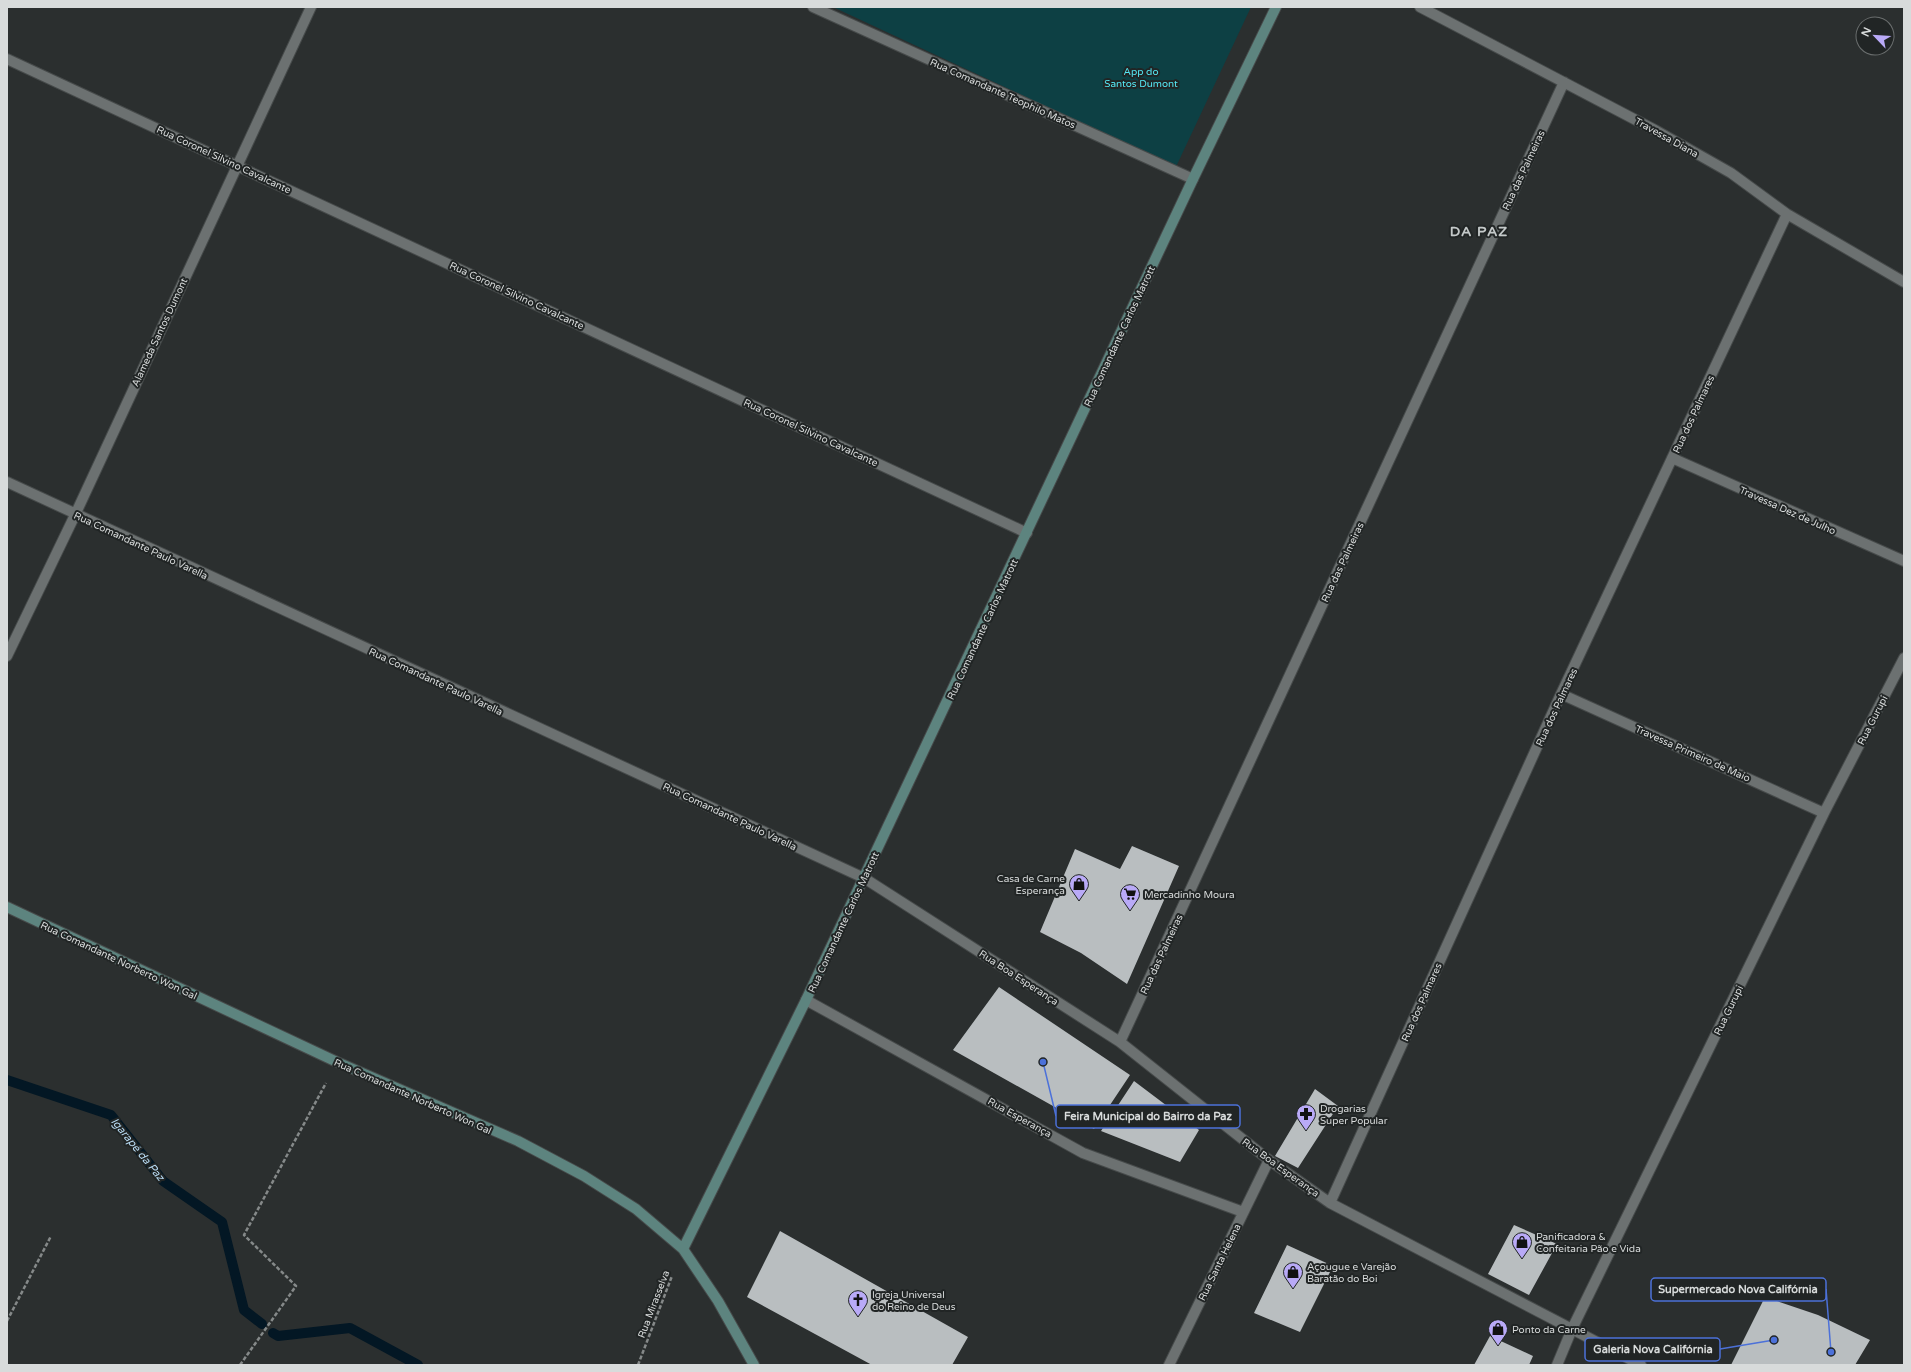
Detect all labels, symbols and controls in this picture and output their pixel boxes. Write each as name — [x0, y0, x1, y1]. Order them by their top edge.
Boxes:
north arrow — [1855, 16, 1895, 56]
text: N — [1859, 25, 1874, 39]
street label: Rua Comandante Teophilo Matos — [928, 56, 1077, 132]
park label: App do Santos Dumont — [1104, 66, 1178, 90]
street label: Travessa Diana — [1633, 115, 1700, 160]
street label: Rua Coronel Silvino Cavalcante — [155, 123, 293, 196]
street label: Rua das Palmeiras — [1500, 128, 1548, 212]
district label: DA PAZ — [1450, 223, 1508, 240]
street label: Rua Coronel Silvino Cavalcante — [448, 259, 586, 332]
street label: Rua Comandante Carlos Matrott — [1082, 264, 1158, 409]
street label: Alameda Santos Dumont — [129, 276, 190, 389]
street label: Rua dos Palmares — [1671, 373, 1717, 455]
street label: Rua Coronel Silvino Cavalcante — [742, 396, 880, 469]
street label: Travessa Dez de Julho — [1738, 484, 1838, 538]
street label: Rua Comandante Paulo Varella — [72, 510, 209, 582]
street label: Rua das Palmeiras — [1319, 520, 1367, 604]
street label: Rua Comandante Carlos Matrott — [945, 557, 1021, 702]
street label: Rua Comandante Paulo Varella — [367, 646, 504, 718]
street label: Rua dos Palmares — [1534, 666, 1580, 748]
street label: Rua Gurupi — [1855, 694, 1890, 747]
street label: Travessa Primeiro de Maio — [1633, 723, 1752, 785]
street label: Rua Comandante Paulo Varella — [661, 781, 798, 853]
street label: Rua Comandante Carlos Matrott — [806, 850, 882, 995]
place label: Casa de Carne Esperança — [997, 873, 1065, 897]
shop icon: Casa de Carne Esperança — [1068, 873, 1090, 901]
supermarket icon: Mercadinho Moura — [1119, 883, 1141, 911]
place label: Mercadinho Moura — [1144, 889, 1235, 901]
street label: Rua das Palmeiras — [1138, 912, 1186, 996]
street label: Rua Comandante Norberto Won Gal — [38, 919, 199, 1003]
street label: Rua Boa Esperança — [977, 948, 1060, 1008]
street label: Rua dos Palmares — [1399, 961, 1445, 1044]
street label: Rua Gurupi — [1712, 984, 1746, 1037]
street label: Rua Comandante Norberto Won Gal — [332, 1057, 493, 1137]
street label: Rua Esperança — [986, 1095, 1053, 1140]
pharmacy icon: Drogarias Super Popular — [1295, 1103, 1317, 1131]
place label: Drogarias Super Popular — [1320, 1103, 1388, 1127]
callout: Feira Municipal do Bairro da Paz — [1056, 1105, 1240, 1128]
text: Feira Municipal do Bairro da Paz — [1064, 1110, 1233, 1124]
water label: Igarapé da Paz — [108, 1115, 168, 1185]
street label: Rua Boa Esperança — [1240, 1136, 1321, 1200]
street label: Rua Santa Helena — [1196, 1222, 1244, 1303]
shop icon: Panificadora & Confeitaria Pão e Vida — [1511, 1231, 1533, 1259]
place label: Panificadora & Confeitaria Pão e Vida — [1536, 1231, 1641, 1255]
shop icon: Açougue e Varejão Baratão do Boi — [1282, 1261, 1304, 1289]
place label: Açougue e Varejão Baratão do Boi — [1307, 1261, 1396, 1285]
street label: Rua Mirasselva — [636, 1269, 672, 1340]
callout: Supermercado Nova Califórnia — [1651, 1278, 1826, 1301]
text: Supermercado Nova Califórnia — [1658, 1283, 1818, 1297]
church icon: Igreja Universal do Reino de Deus — [847, 1289, 869, 1317]
place label: Igreja Universal do Reino de Deus — [872, 1289, 956, 1313]
shop icon: Ponto da Carne — [1487, 1318, 1509, 1346]
place label: Ponto da Carne — [1512, 1324, 1586, 1336]
callout: Galeria Nova Califórnia — [1585, 1338, 1720, 1361]
text: Galeria Nova Califórnia — [1593, 1343, 1713, 1356]

